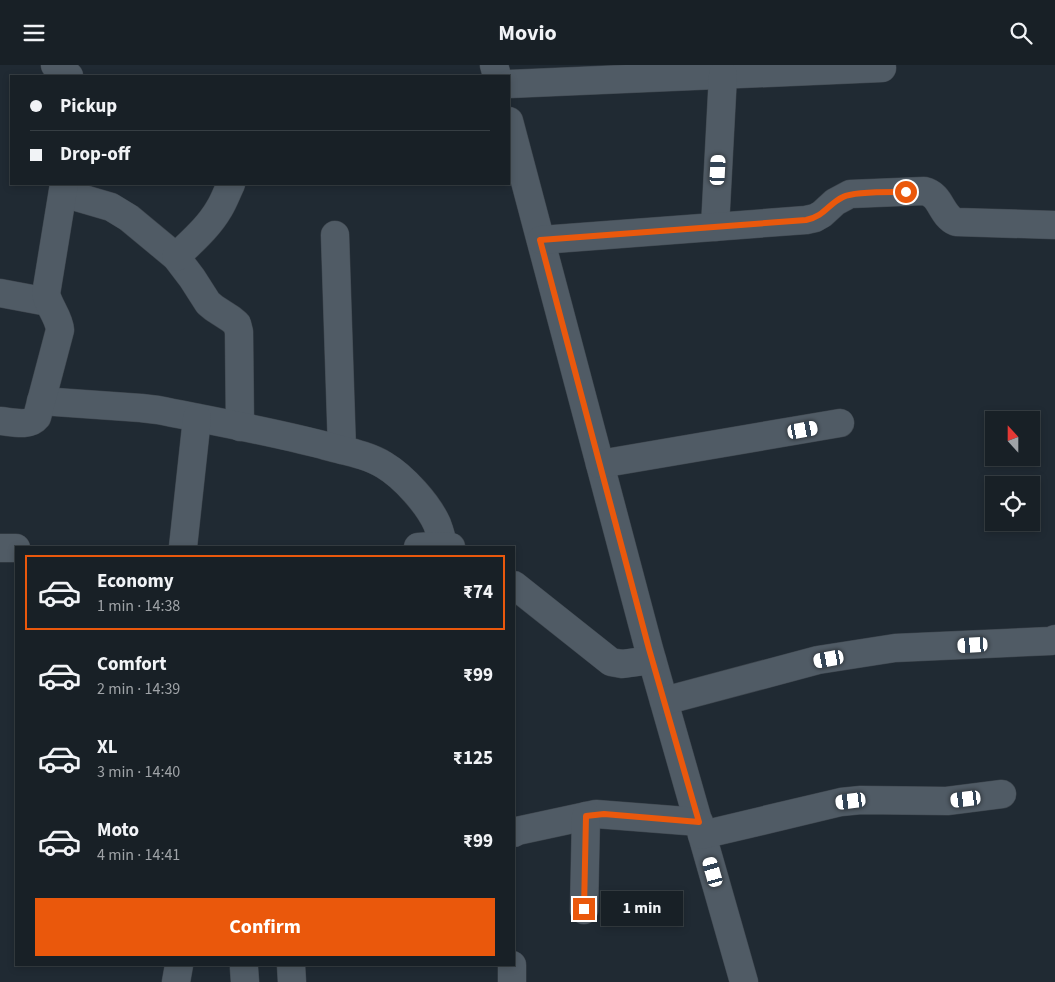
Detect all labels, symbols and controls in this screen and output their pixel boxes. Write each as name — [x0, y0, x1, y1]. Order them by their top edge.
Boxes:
text: Movio — [498, 17, 557, 49]
icon: menu — [20, 19, 48, 47]
icon: search — [1007, 19, 1035, 47]
text: Pickup — [60, 93, 117, 120]
text: Drop-off — [60, 141, 130, 168]
car — [709, 155, 726, 185]
route start — [895, 181, 917, 203]
north arrow — [985, 411, 1040, 466]
map controls — [985, 411, 1040, 531]
car — [786, 420, 819, 440]
button: locate — [985, 476, 1040, 531]
text: Economy — [97, 568, 174, 595]
icon: car — [37, 570, 82, 615]
text: ₹74 — [463, 579, 493, 606]
text: 1 min · 14:38 — [97, 595, 180, 617]
car — [957, 637, 988, 653]
car — [812, 649, 845, 669]
text: Comfort — [97, 651, 167, 678]
icon: car — [37, 653, 82, 698]
text: ₹99 — [463, 662, 493, 689]
text: 2 min · 14:39 — [97, 678, 180, 700]
text: XL — [97, 734, 118, 761]
icon: car — [37, 736, 82, 781]
text: ₹125 — [453, 745, 493, 772]
text: 3 min · 14:40 — [97, 761, 180, 783]
car — [950, 790, 981, 808]
car — [835, 792, 866, 810]
text: Moto — [97, 817, 139, 844]
icon: car — [37, 819, 82, 864]
text: ₹99 — [463, 828, 493, 855]
text: 4 min · 14:41 — [97, 844, 180, 866]
car — [701, 856, 724, 888]
callout: 1 min — [602, 891, 684, 927]
text: 1 min — [623, 897, 661, 919]
button: Confirm — [35, 898, 495, 956]
route end — [573, 898, 595, 920]

